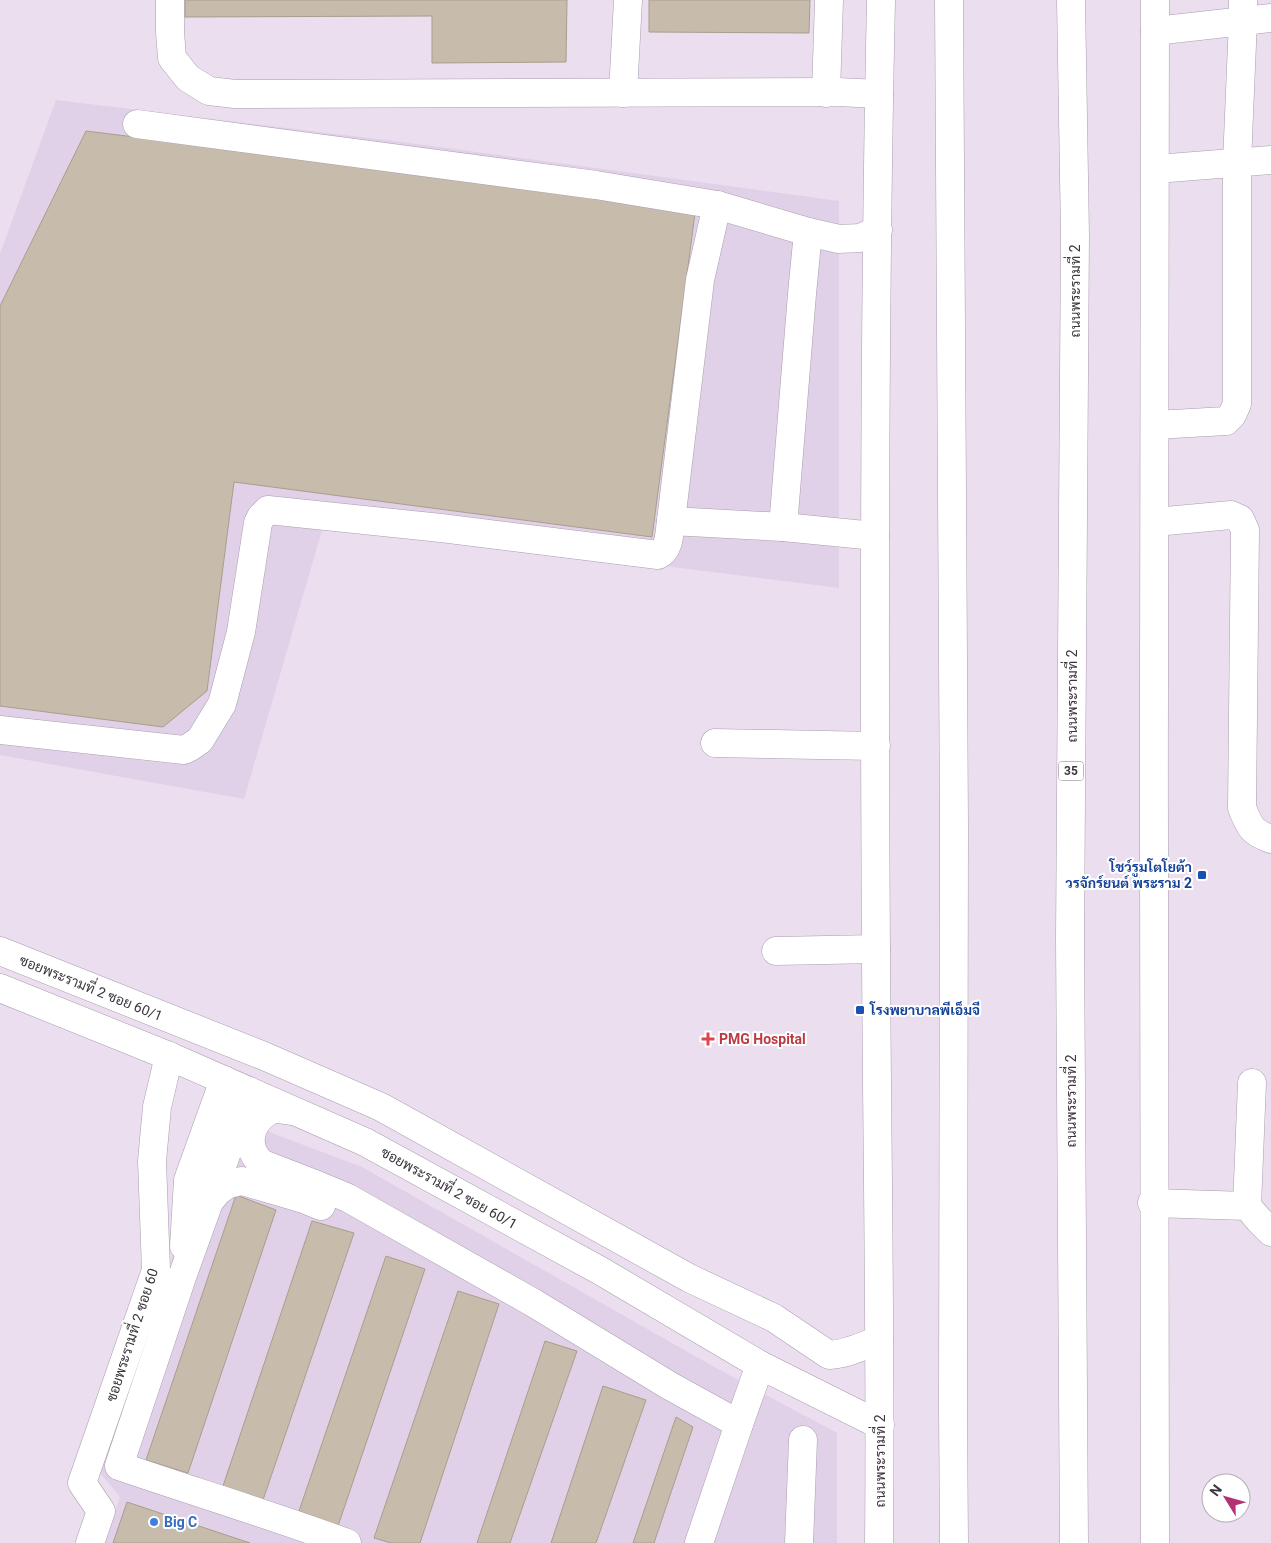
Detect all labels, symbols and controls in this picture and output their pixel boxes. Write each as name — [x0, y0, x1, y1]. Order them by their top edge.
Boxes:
street label: ถนนพระรามที่ 2 — [1063, 244, 1083, 338]
street label: ถนนพระรามที่ 2 — [1060, 649, 1080, 743]
road number: 35 — [1058, 761, 1084, 780]
place label: โชว์รูมโตโยต้า วรจักร์ยนต์ พระราม 2 — [1065, 858, 1192, 891]
marker: โชว์รูมโตโยต้า วรจักร์ยนต์ พระราม 2 — [1196, 869, 1208, 881]
street label: ซอยพระรามที่ 2 ซอย 60/1 — [17, 948, 166, 1024]
place label: โรงพยาบาลพีเอ็มจี — [869, 1000, 980, 1018]
marker: โรงพยาบาลพีเอ็มจี — [854, 1004, 866, 1016]
place label: PMG Hospital — [719, 1031, 806, 1047]
marker: PMG Hospital — [701, 1032, 715, 1046]
street label: ถนนพระรามที่ 2 — [1059, 1054, 1079, 1148]
street label: ซอยพระรามที่ 2 ซอย 60/1 — [378, 1140, 522, 1232]
street label: ซอยพระรามที่ 2 ซอย 60 — [99, 1265, 161, 1404]
street label: ถนนพระรามที่ 2 — [868, 1414, 888, 1508]
north arrow — [1201, 1473, 1251, 1523]
text: N — [1206, 1481, 1225, 1499]
place label: Big C — [164, 1514, 197, 1530]
marker: Big C — [148, 1516, 160, 1528]

